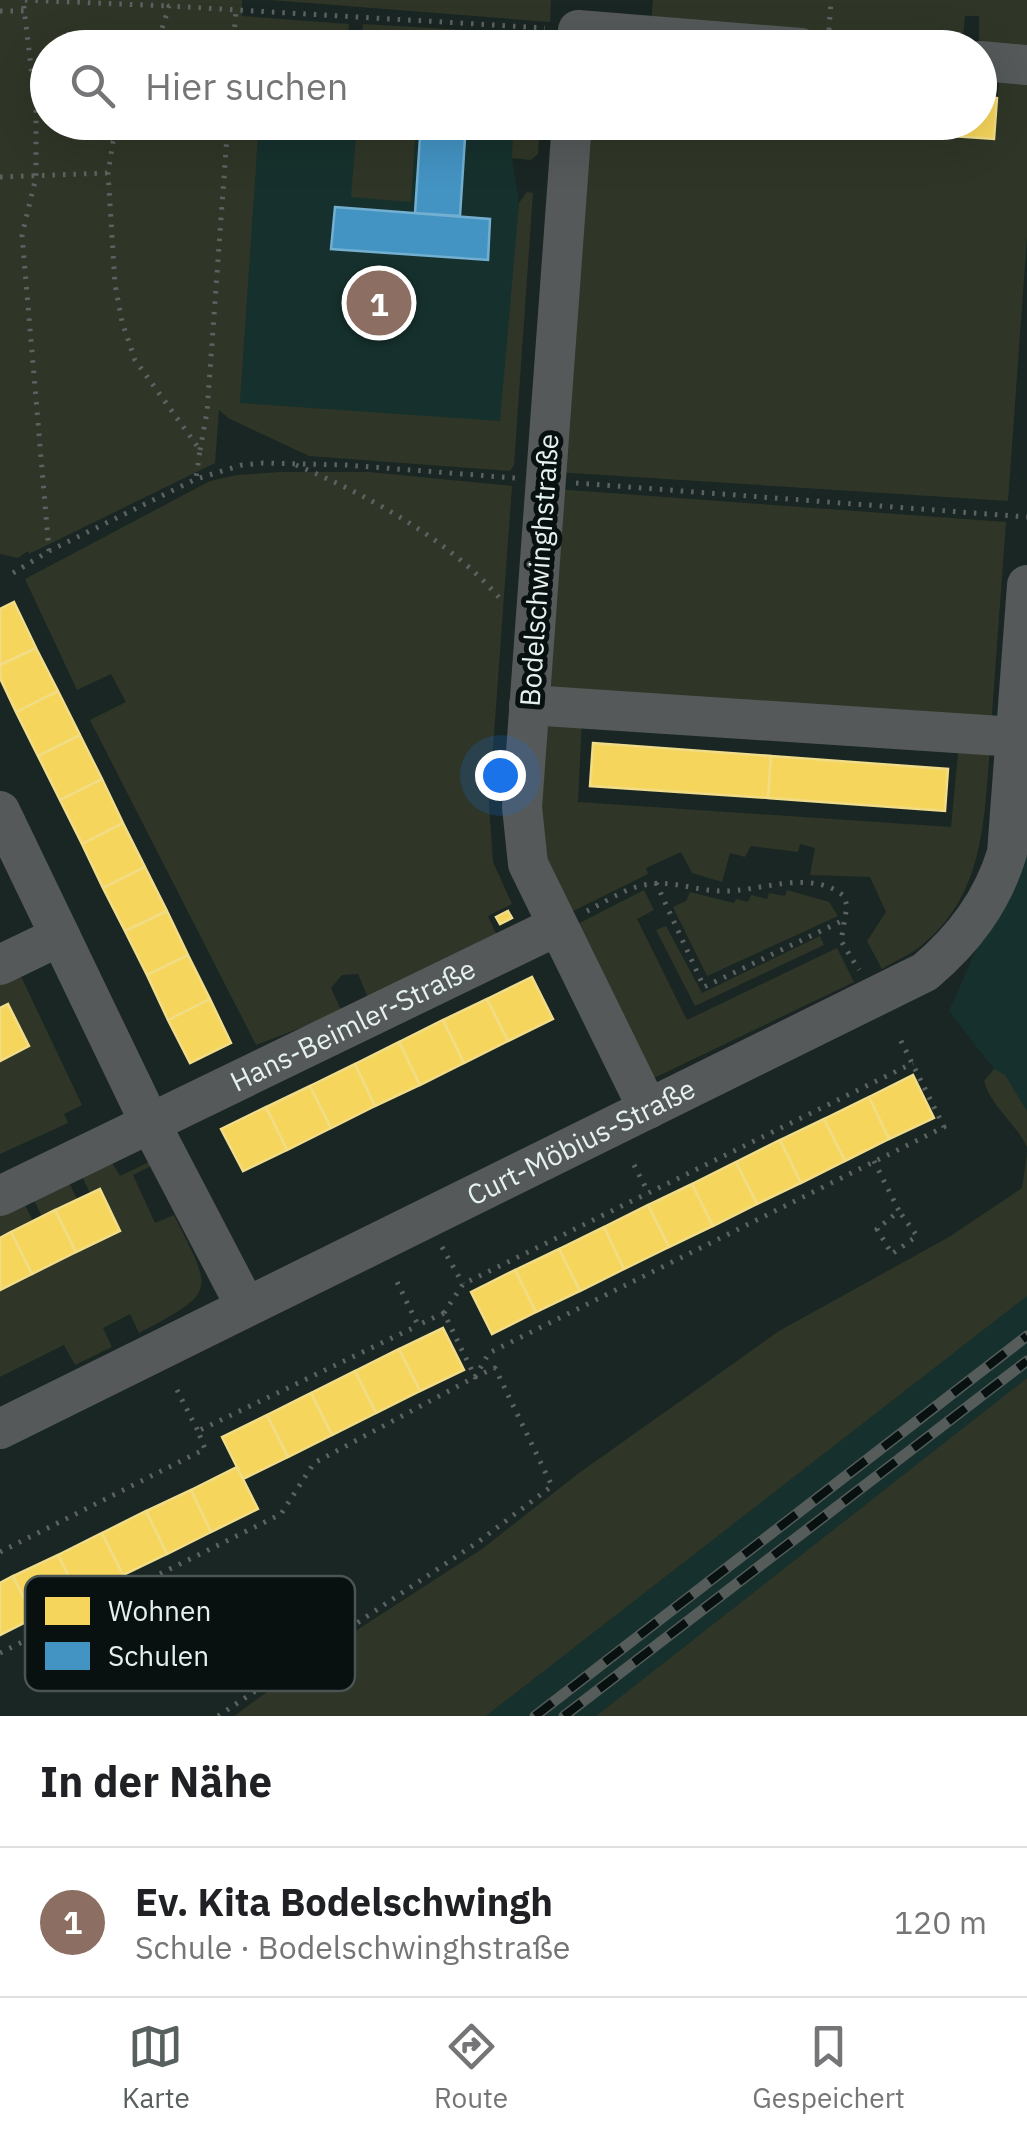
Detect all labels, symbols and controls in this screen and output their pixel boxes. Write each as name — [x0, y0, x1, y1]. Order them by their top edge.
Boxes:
search box — [30, 30, 997, 140]
icon: search — [65, 58, 120, 113]
text: Hier suchen — [145, 61, 348, 110]
pin: 1 — [346, 266, 412, 340]
street label: Bodelschwinghstraße — [511, 432, 566, 708]
your location — [475, 750, 526, 801]
street label: Hans-Beimler-Straße — [224, 949, 481, 1100]
street label: Curt-Möbius-Straße — [460, 1070, 701, 1214]
legend — [25, 1576, 355, 1691]
text: Wohnen — [108, 1592, 211, 1629]
text: Schulen — [108, 1637, 209, 1674]
text: In der Nähe — [40, 1754, 272, 1809]
text: Ev. Kita Bodelschwingh — [135, 1877, 553, 1926]
text: 1 — [63, 1901, 82, 1943]
text: 120 m — [894, 1901, 987, 1943]
text: Schule · Bodelschwinghstraße — [135, 1926, 570, 1968]
tab: Karte — [122, 2019, 190, 2116]
tab: Route — [434, 2019, 508, 2116]
tab: Gespeichert — [752, 2019, 905, 2116]

